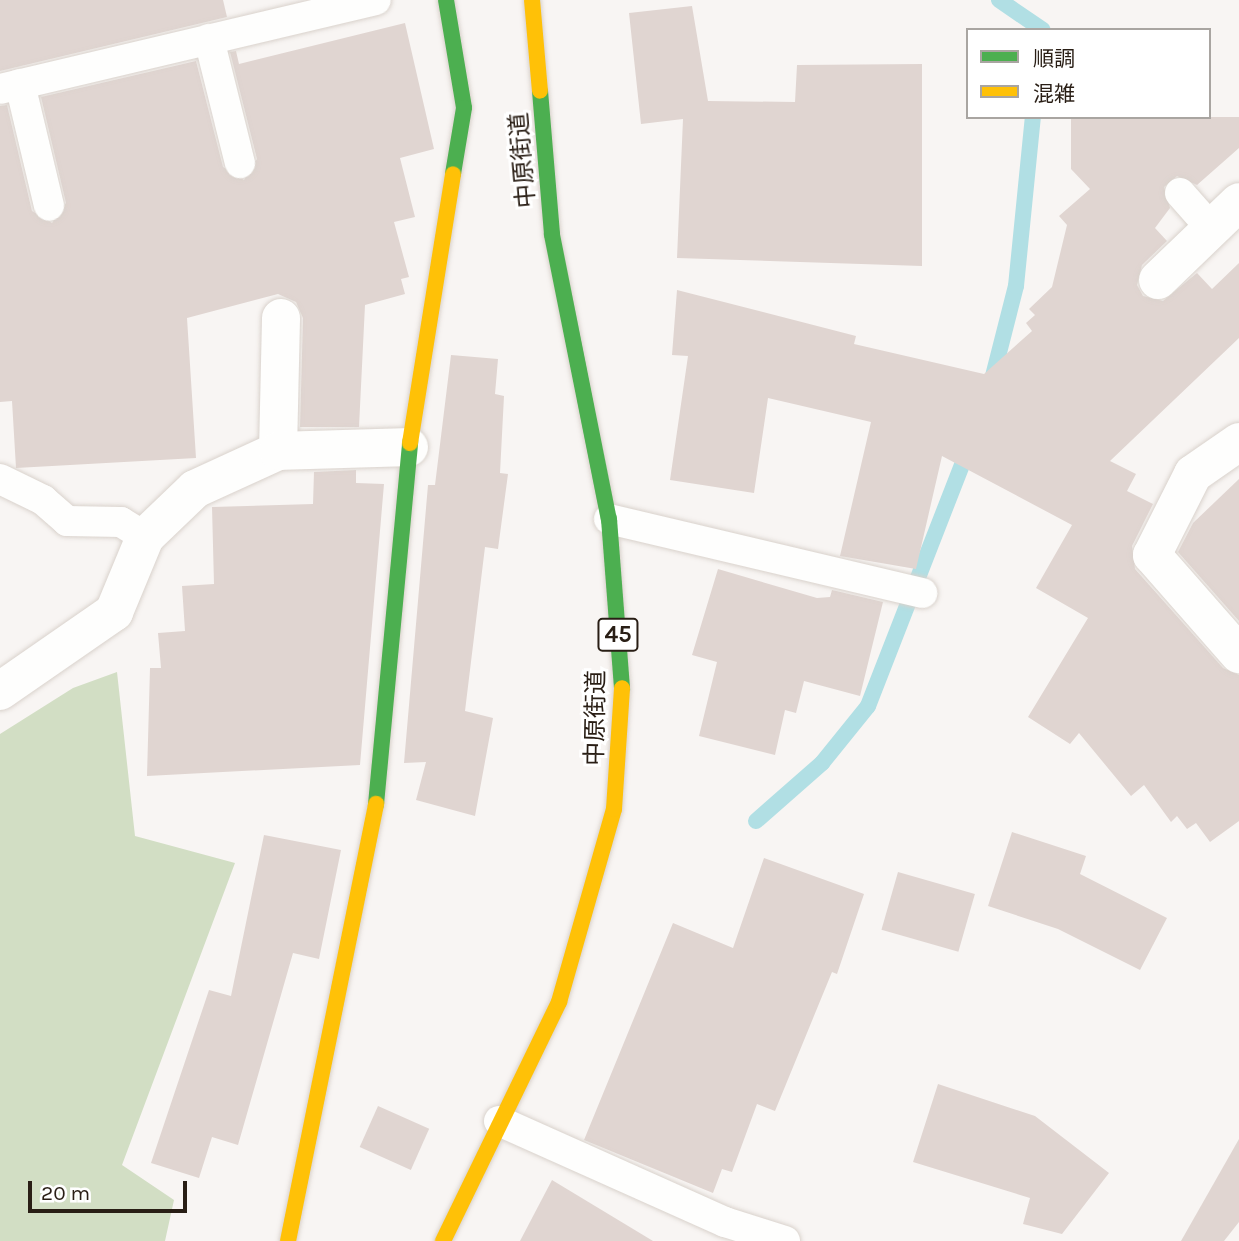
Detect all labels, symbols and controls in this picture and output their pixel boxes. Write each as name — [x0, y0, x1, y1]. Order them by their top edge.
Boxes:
legend — [966, 28, 1211, 119]
text: 順調 — [1033, 47, 1075, 71]
text: 混雑 — [1033, 82, 1075, 106]
street label: 中原街道 — [504, 111, 542, 209]
road number: 45 — [597, 615, 639, 654]
street label: 中原街道 — [581, 670, 611, 766]
scale bar — [32, 1168, 191, 1212]
text: 20 m — [41, 1181, 90, 1205]

